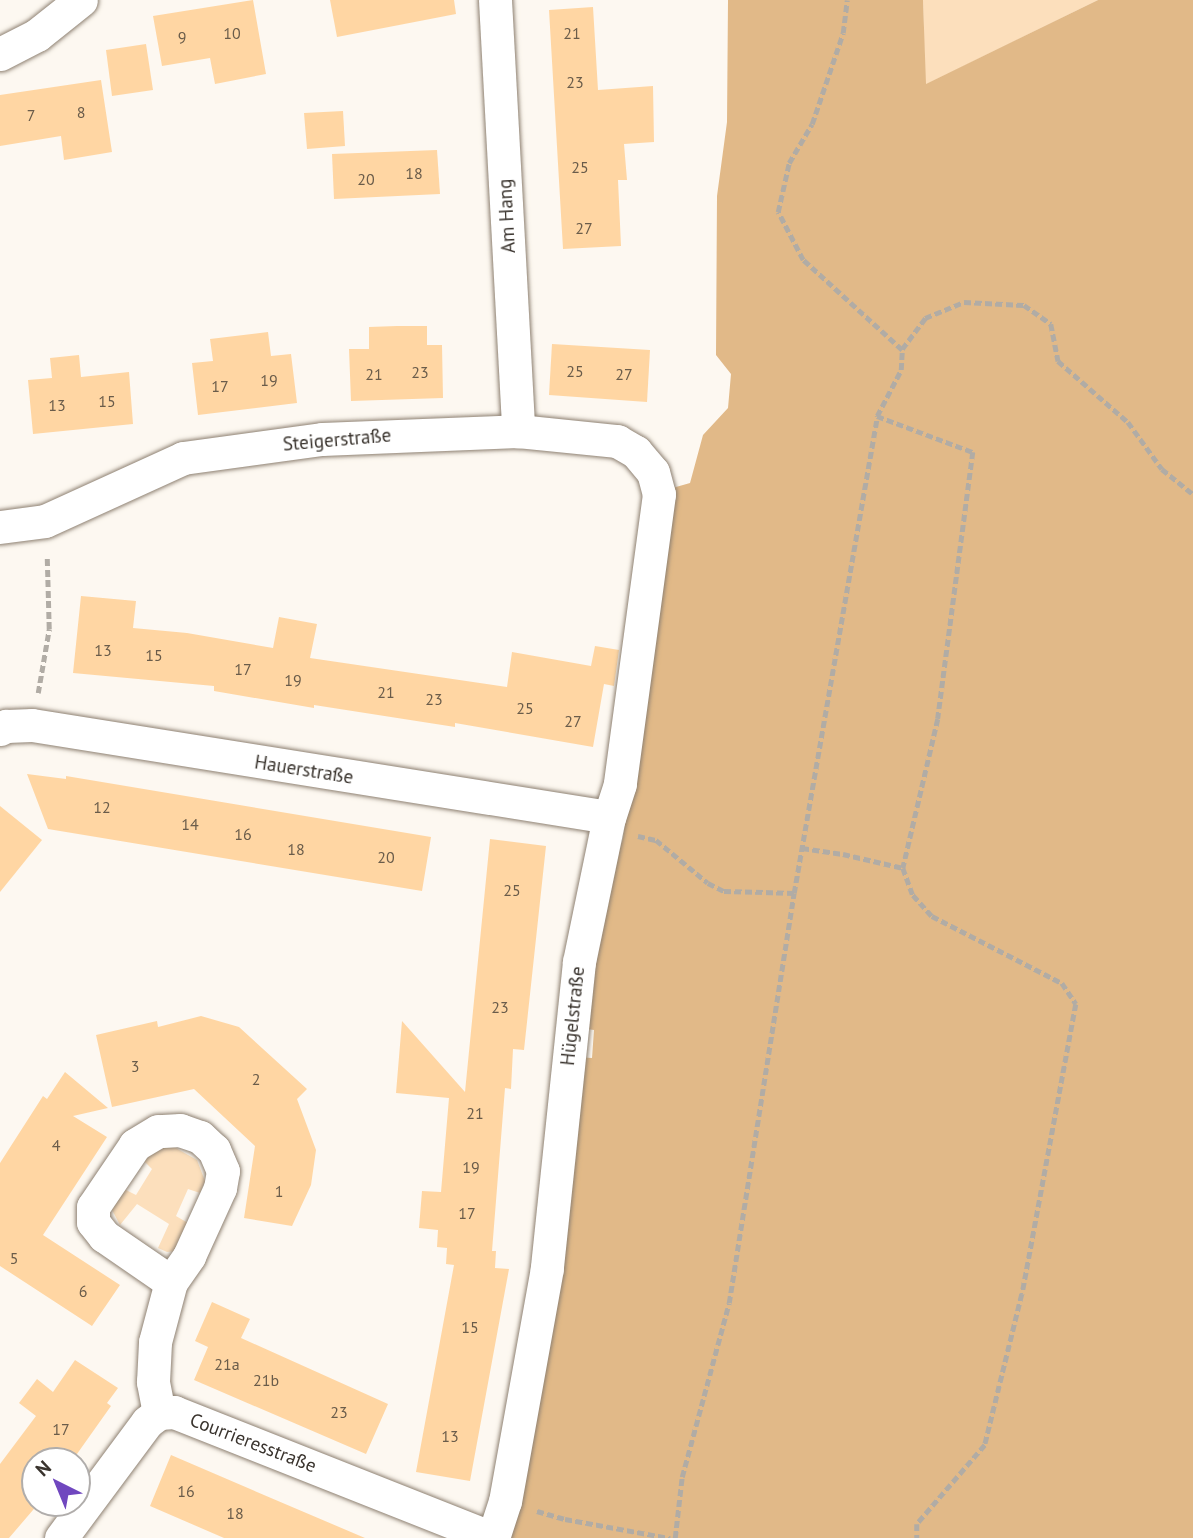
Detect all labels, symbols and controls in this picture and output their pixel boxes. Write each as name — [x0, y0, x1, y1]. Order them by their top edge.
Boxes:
house number: 10 — [223, 23, 241, 43]
house number: 21 — [563, 23, 581, 43]
house number: 9 — [178, 27, 186, 47]
house number: 23 — [566, 72, 584, 92]
house number: 8 — [77, 102, 85, 122]
house number: 7 — [27, 105, 35, 125]
house number: 25 — [571, 157, 589, 177]
house number: 18 — [405, 163, 423, 183]
house number: 20 — [357, 169, 375, 189]
street label: Am Hang — [494, 178, 520, 254]
house number: 27 — [575, 218, 593, 238]
house number: 25 — [566, 361, 584, 381]
house number: 23 — [411, 362, 429, 382]
house number: 21 — [365, 364, 383, 384]
house number: 27 — [615, 364, 633, 384]
house number: 19 — [260, 370, 278, 390]
house number: 17 — [211, 376, 229, 396]
house number: 15 — [98, 391, 116, 411]
house number: 13 — [48, 395, 66, 415]
street label: Steigerstraße — [282, 424, 392, 456]
house number: 13 — [94, 640, 112, 660]
house number: 15 — [145, 645, 163, 665]
house number: 17 — [234, 659, 252, 679]
house number: 19 — [284, 670, 302, 690]
house number: 21 — [377, 682, 395, 702]
house number: 23 — [425, 689, 443, 709]
house number: 25 — [516, 698, 534, 718]
house number: 27 — [564, 711, 582, 731]
street label: Hauerstraße — [253, 751, 355, 789]
house number: 12 — [93, 797, 111, 817]
house number: 14 — [181, 814, 199, 834]
house number: 16 — [234, 824, 252, 844]
house number: 18 — [287, 839, 305, 859]
house number: 20 — [377, 847, 395, 867]
house number: 25 — [503, 880, 521, 900]
street label: Hügelstraße — [556, 965, 590, 1067]
house number: 23 — [491, 997, 509, 1017]
house number: 3 — [131, 1056, 139, 1076]
house number: 2 — [252, 1069, 260, 1089]
house number: 21 — [466, 1103, 484, 1123]
house number: 4 — [52, 1135, 60, 1155]
house number: 19 — [462, 1157, 480, 1177]
house number: 1 — [275, 1181, 283, 1201]
house number: 17 — [458, 1203, 476, 1223]
house number: 5 — [10, 1248, 18, 1268]
house number: 6 — [79, 1281, 87, 1301]
house number: 15 — [461, 1317, 479, 1337]
house number: 21a — [214, 1354, 240, 1374]
house number: 21b — [253, 1370, 279, 1390]
house number: 23 — [330, 1402, 348, 1422]
street label: Courrieresstraße — [187, 1408, 319, 1478]
house number: 17 — [52, 1419, 70, 1439]
house number: 13 — [441, 1426, 459, 1446]
north arrow — [21, 1447, 91, 1517]
text: N — [30, 1455, 56, 1481]
house number: 16 — [177, 1481, 195, 1501]
house number: 18 — [226, 1503, 244, 1523]

